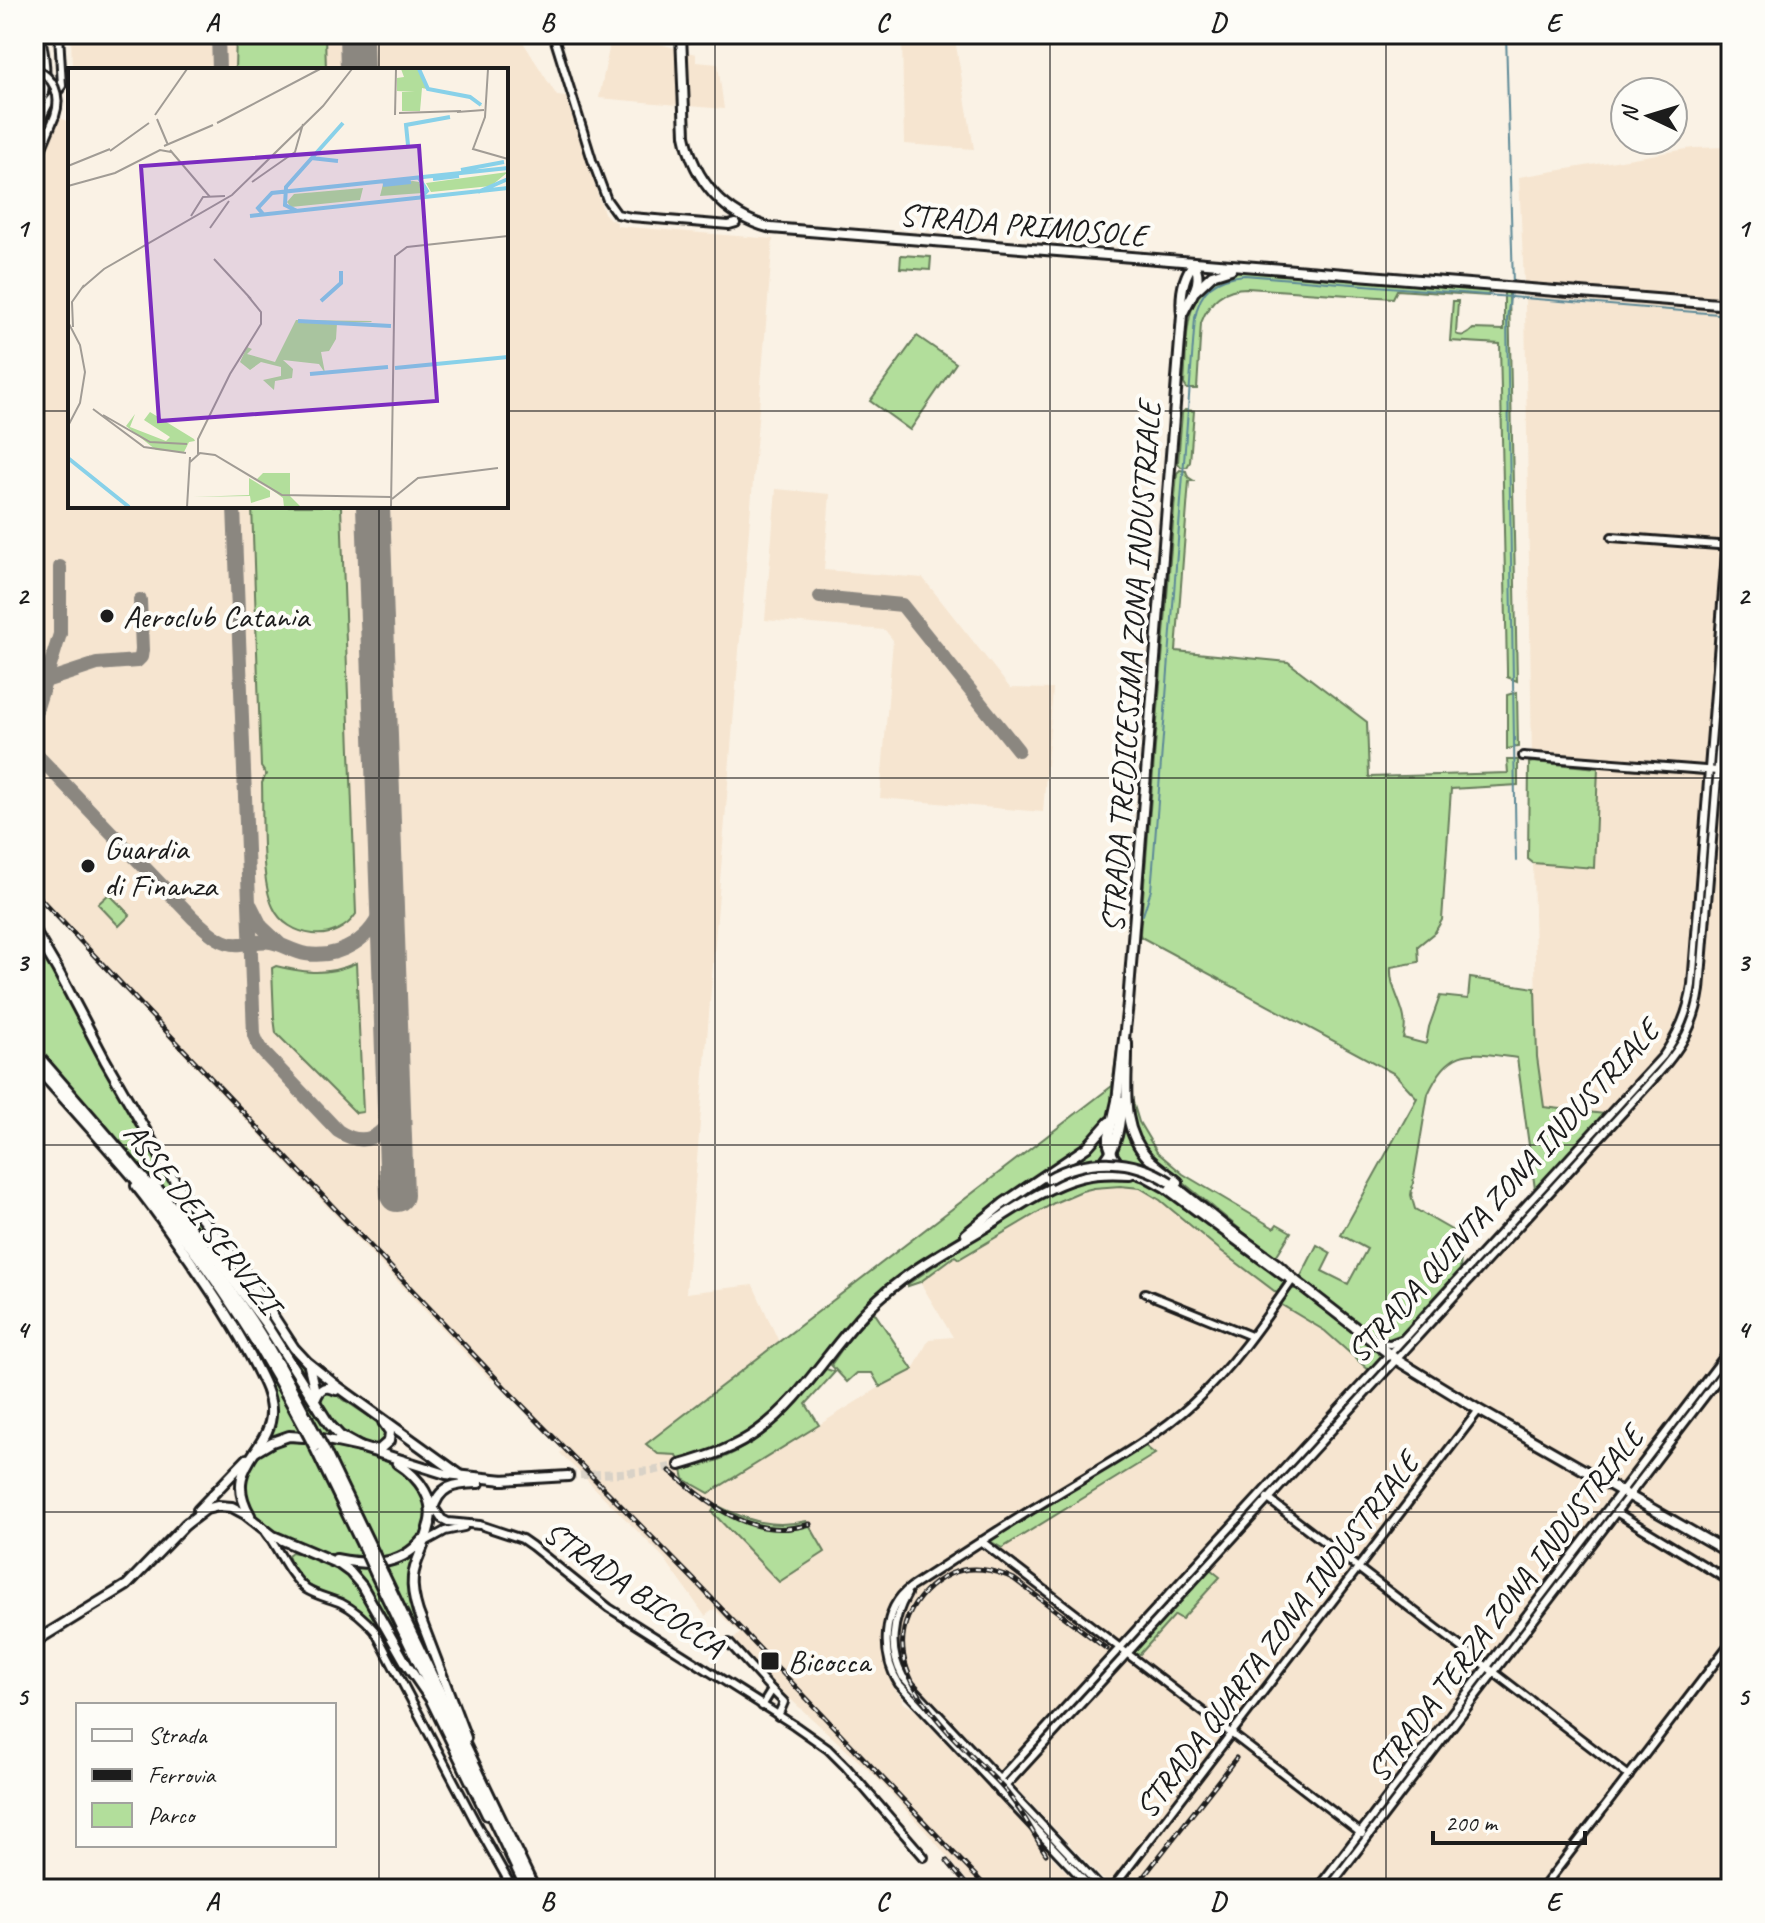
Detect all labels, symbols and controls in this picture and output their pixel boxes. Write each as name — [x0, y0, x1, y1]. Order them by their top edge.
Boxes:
text: A — [205, 6, 220, 39]
text: B — [540, 6, 556, 39]
text: C — [876, 6, 892, 39]
text: D — [1210, 6, 1228, 39]
text: E — [1546, 6, 1564, 39]
inset map — [68, 68, 508, 508]
north arrow — [1609, 76, 1689, 156]
text: N — [1616, 104, 1645, 122]
street label: STRADA PRIMOSOLE — [898, 194, 1153, 257]
text: 1 — [16, 212, 31, 245]
text: 1 — [1737, 212, 1752, 245]
street label: STRADA TREDICESIMA ZONA INDUSTRIALE — [1092, 396, 1170, 934]
text: 2 — [16, 579, 30, 612]
text: 2 — [1737, 579, 1751, 612]
place label: Aeroclub Catania — [123, 596, 311, 637]
marker: Aeroclub Catania — [98, 607, 116, 625]
place label: Guardia di Finanza — [104, 828, 219, 906]
marker: Guardia di Finanza — [79, 857, 97, 875]
text: 3 — [16, 946, 30, 979]
text: 3 — [1737, 946, 1751, 979]
street label: STRADA QUINTA ZONA INDUSTRIALE — [1338, 1007, 1671, 1371]
street label: ASSE DEI SERVIZI — [115, 1114, 294, 1327]
text: 4 — [16, 1313, 31, 1346]
text: 4 — [1737, 1313, 1752, 1346]
street label: STRADA TERZA ZONA INDUSTRIALE — [1358, 1414, 1655, 1790]
street label: STRADA QUARTA ZONA INDUSTRIALE — [1126, 1440, 1431, 1826]
street label: STRADA BICOCCA — [536, 1512, 733, 1667]
place label: Bicocca — [788, 1641, 873, 1682]
marker: Bicocca — [759, 1650, 781, 1672]
text: 5 — [16, 1680, 30, 1713]
text: 5 — [1737, 1680, 1751, 1713]
legend — [76, 1703, 336, 1847]
text: Strada — [148, 1720, 208, 1750]
text: Ferrovia — [148, 1760, 217, 1790]
scale bar — [1433, 1795, 1585, 1845]
text: Parco — [148, 1800, 197, 1830]
text: 200 m — [1445, 1808, 1499, 1838]
text: A — [205, 1885, 220, 1918]
text: B — [540, 1885, 556, 1918]
text: C — [876, 1885, 892, 1918]
text: D — [1210, 1885, 1228, 1918]
text: E — [1546, 1885, 1564, 1918]

